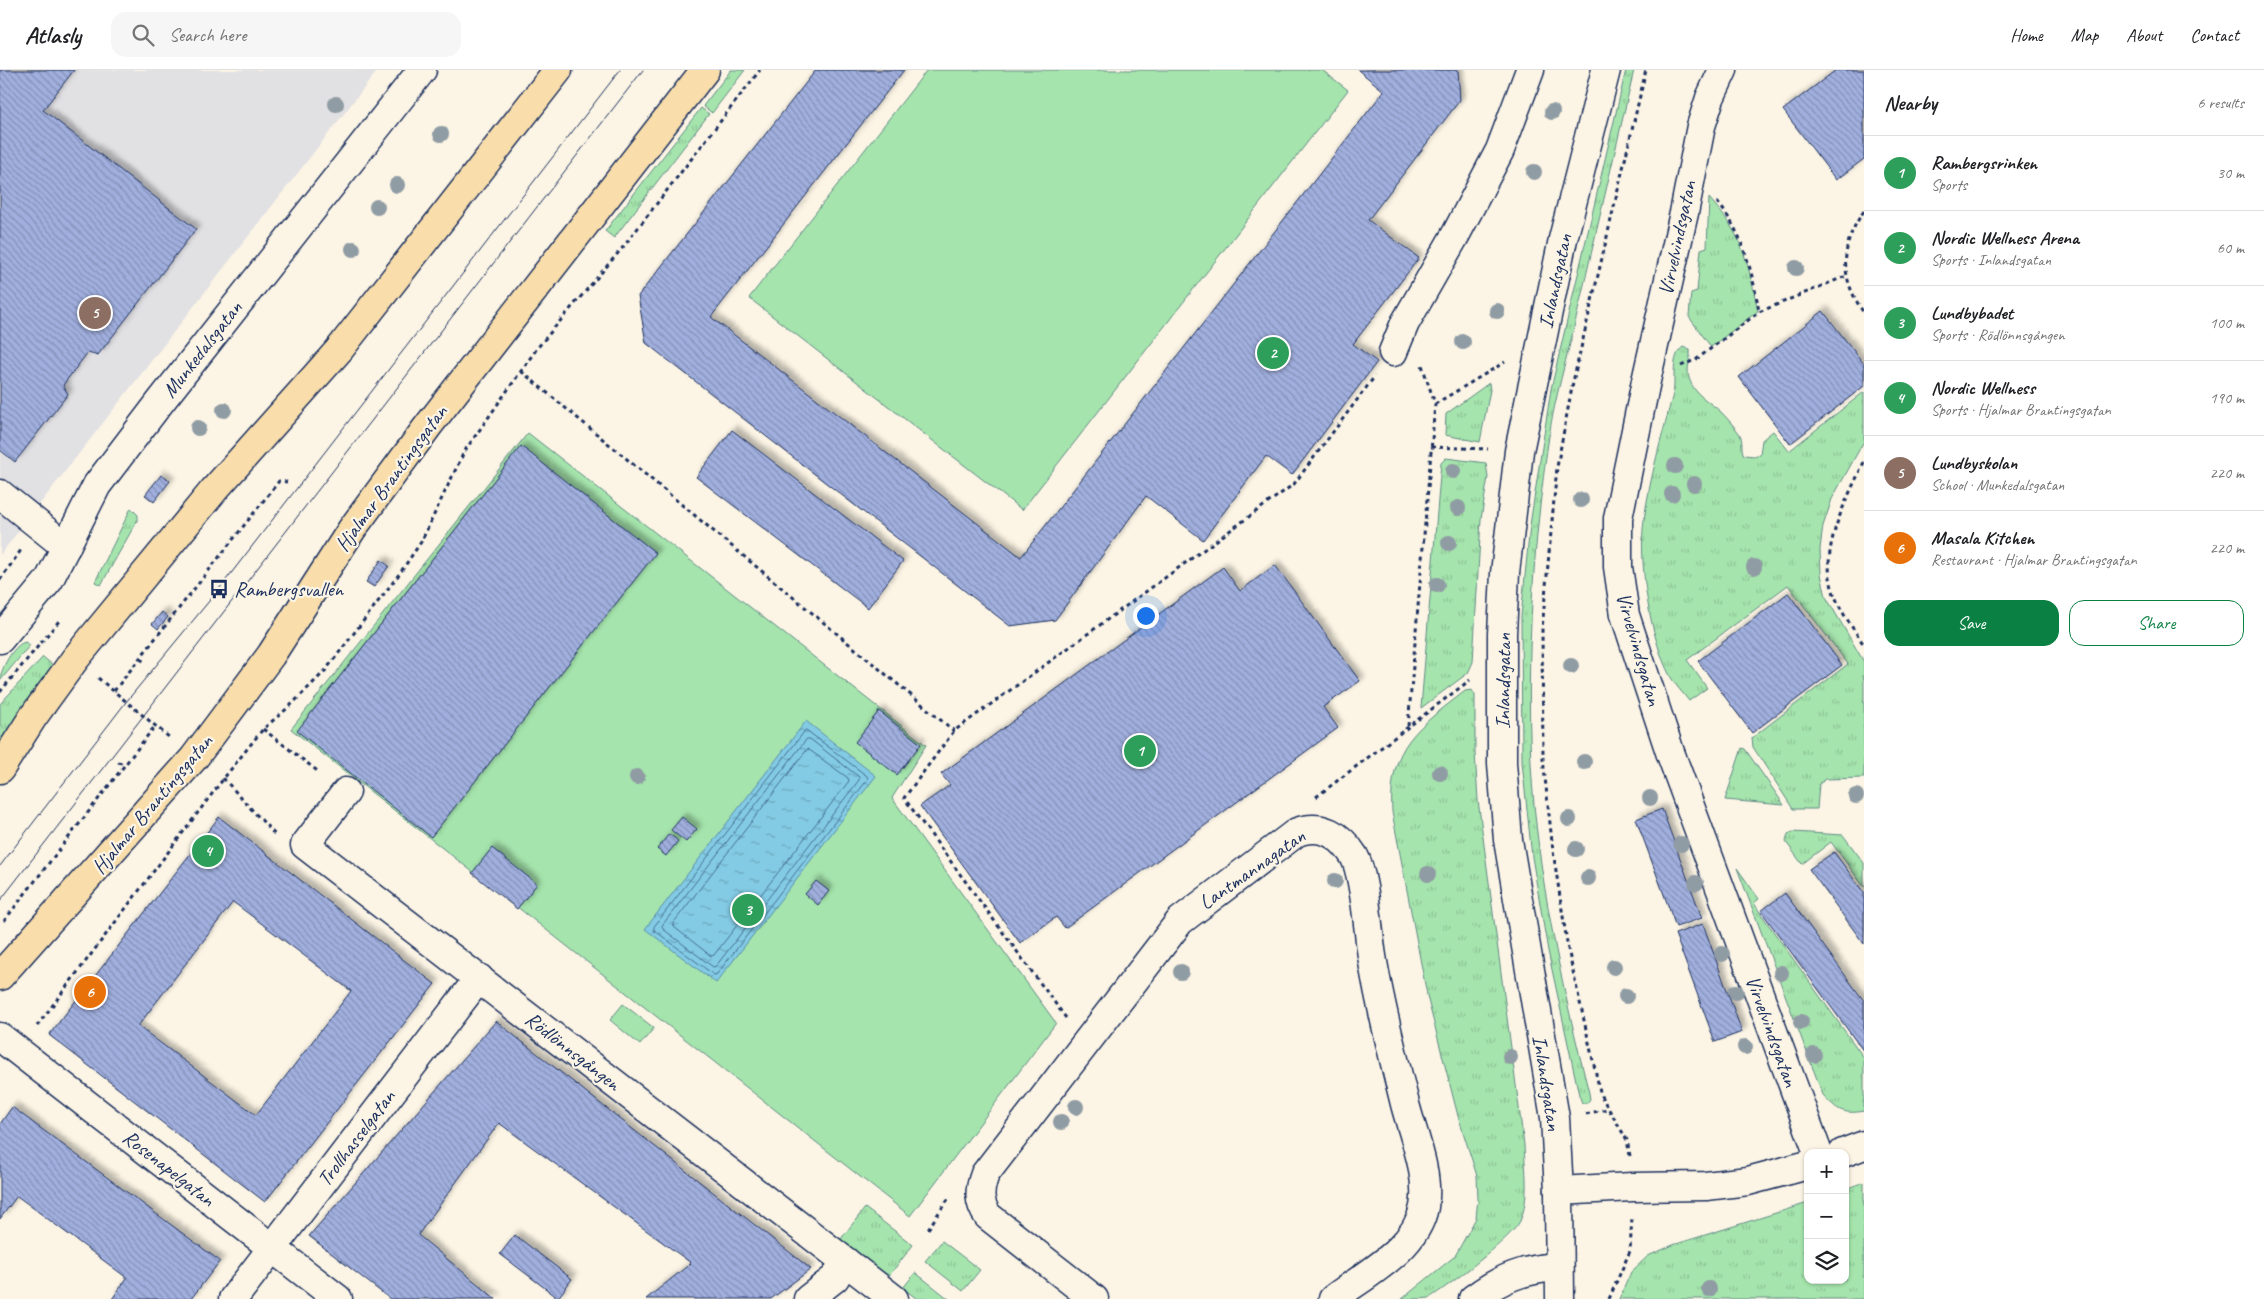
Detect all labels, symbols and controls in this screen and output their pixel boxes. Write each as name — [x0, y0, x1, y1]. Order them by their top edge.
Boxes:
search box — [111, 12, 461, 57]
text: Atlasly — [25, 20, 81, 50]
icon: search — [129, 21, 157, 49]
text: Search here — [169, 23, 246, 47]
text: Home — [2010, 24, 2043, 46]
text: Map — [2071, 24, 2098, 46]
text: About — [2126, 24, 2162, 46]
text: Contact — [2190, 24, 2239, 46]
text: Nearby — [1884, 90, 1937, 116]
text: 6 results — [2197, 93, 2244, 113]
text: Rambergsrinken — [1931, 151, 2037, 175]
text: 1 — [1896, 163, 1904, 183]
text: 30 m — [2217, 163, 2244, 183]
text: Sports — [1931, 175, 1967, 195]
street label: Virvelvindsgatan — [1652, 178, 1702, 298]
text: Nordic Wellness Arena — [1931, 226, 2079, 250]
street label: Inlandsgatan — [1532, 231, 1578, 331]
text: 2 — [1896, 238, 1904, 258]
text: 60 m — [2217, 238, 2244, 258]
text: Sports · Inlandsgatan — [1931, 250, 2051, 270]
pin: 5 — [79, 294, 111, 332]
street label: Munkedalsgatan — [156, 295, 248, 403]
text: Lundbybadet — [1931, 301, 2013, 325]
text: 3 — [1896, 313, 1904, 333]
text: 100 m — [2210, 313, 2244, 333]
text: Sports · Rödlönnsgången — [1931, 325, 2064, 345]
pin: 2 — [1257, 334, 1289, 372]
text: Nordic Wellness — [1931, 376, 2035, 400]
text: 4 — [1896, 388, 1904, 408]
text: 190 m — [2210, 388, 2244, 408]
street label: Hjalmar Brantingsgatan — [329, 399, 453, 556]
text: Sports · Hjalmar Brantingsgatan — [1931, 400, 2111, 420]
text: Lundbyskolan — [1931, 451, 2017, 475]
text: 5 — [1897, 463, 1903, 483]
text: 220 m — [2210, 463, 2244, 483]
text: School · Munkedalsgatan — [1931, 475, 2064, 495]
text: Masala Kitchen — [1931, 526, 2034, 550]
text: 6 — [1896, 538, 1904, 558]
text: 220 m — [2210, 538, 2244, 558]
text: Restaurant · Hjalmar Brantingsgatan — [1931, 550, 2137, 570]
place label: Rambergsvallen — [234, 576, 345, 602]
bus stop icon: Rambergsvallen — [208, 578, 230, 600]
street label: Virvelvindsgatan — [1610, 590, 1668, 709]
button: Save — [1884, 600, 2059, 646]
button: Share — [2069, 600, 2244, 646]
your location — [1133, 603, 1159, 629]
street label: Inlandsgatan — [1490, 632, 1516, 729]
street label: Hjalmar Brantingsgatan — [86, 728, 218, 879]
pin: 1 — [1124, 732, 1156, 770]
street label: Lantmannagatan — [1194, 823, 1311, 915]
pin: 4 — [192, 832, 224, 870]
pin: 3 — [732, 891, 764, 929]
street label: Virvelvindsgatan — [1740, 972, 1804, 1091]
pin: 6 — [74, 973, 106, 1011]
street label: Rödlönnsgången — [520, 1006, 627, 1097]
street label: Inlandsgatan — [1527, 1033, 1567, 1133]
street label: Trollhasselgatan — [311, 1084, 401, 1191]
street label: Rosenapelgatan — [118, 1124, 221, 1212]
map controls — [1804, 1149, 1849, 1284]
button: + — [1804, 1149, 1849, 1194]
button: − — [1804, 1194, 1849, 1239]
button: layers — [1804, 1239, 1849, 1284]

